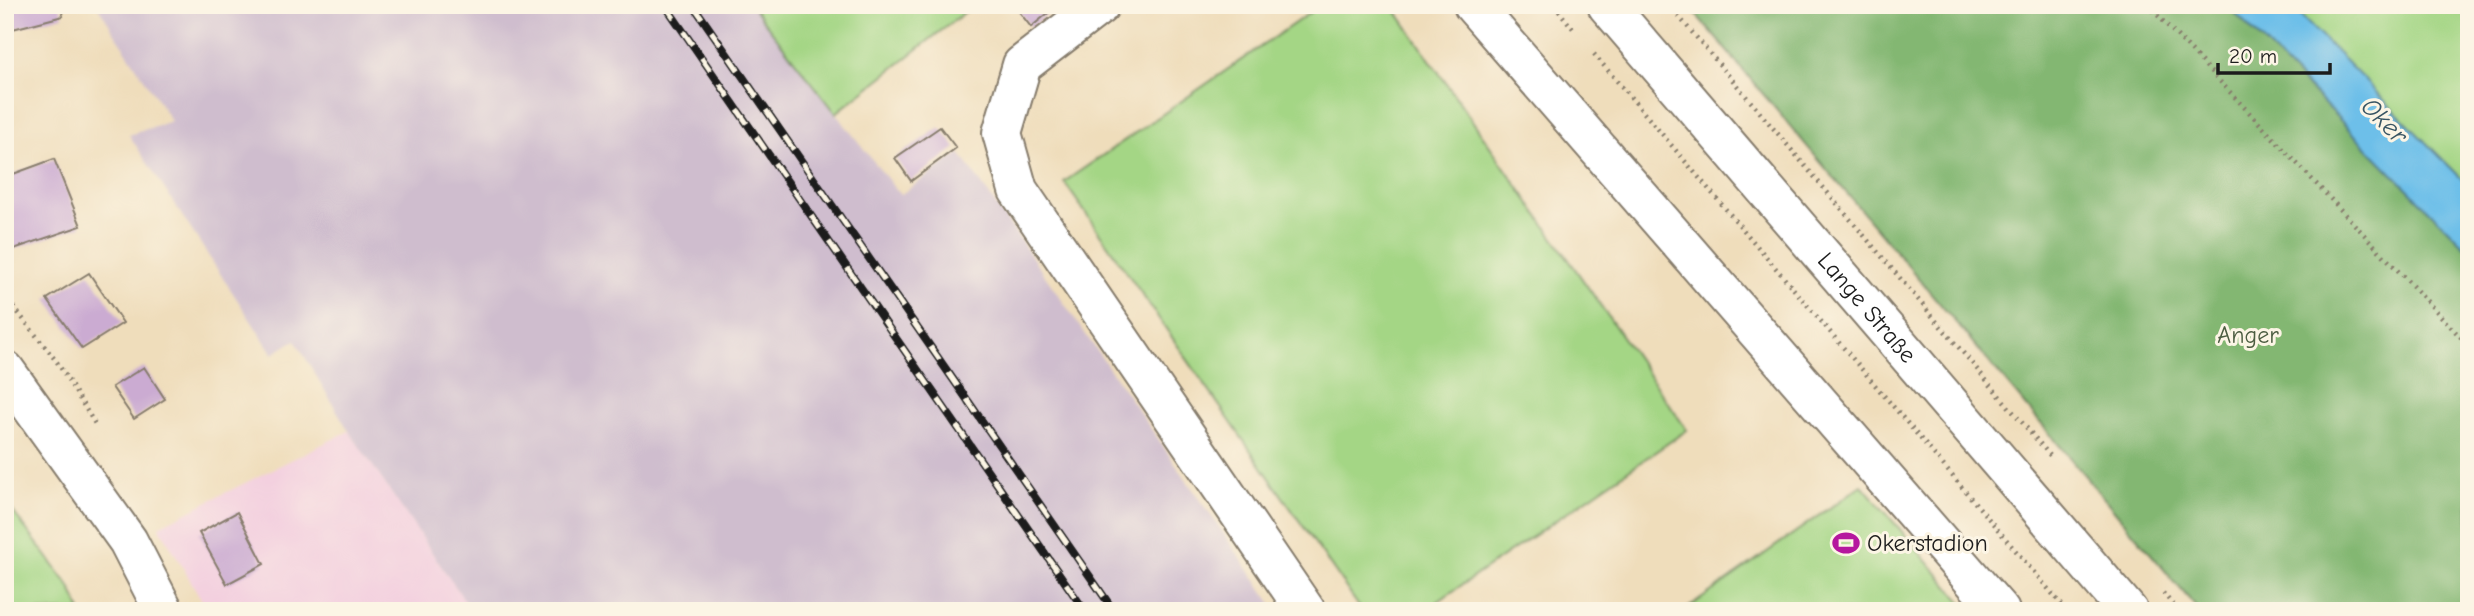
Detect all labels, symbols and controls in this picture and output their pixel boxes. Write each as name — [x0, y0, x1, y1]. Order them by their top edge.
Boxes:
scale bar — [2218, 32, 2330, 76]
text: 20 m — [2229, 44, 2277, 68]
water label: Oker — [2355, 92, 2414, 151]
street label: Lange Straße — [1812, 247, 1922, 368]
park label: Anger — [2217, 321, 2279, 349]
sports icon: Okerstadion — [1831, 528, 1861, 558]
place label: Okerstadion — [1867, 529, 1988, 557]

